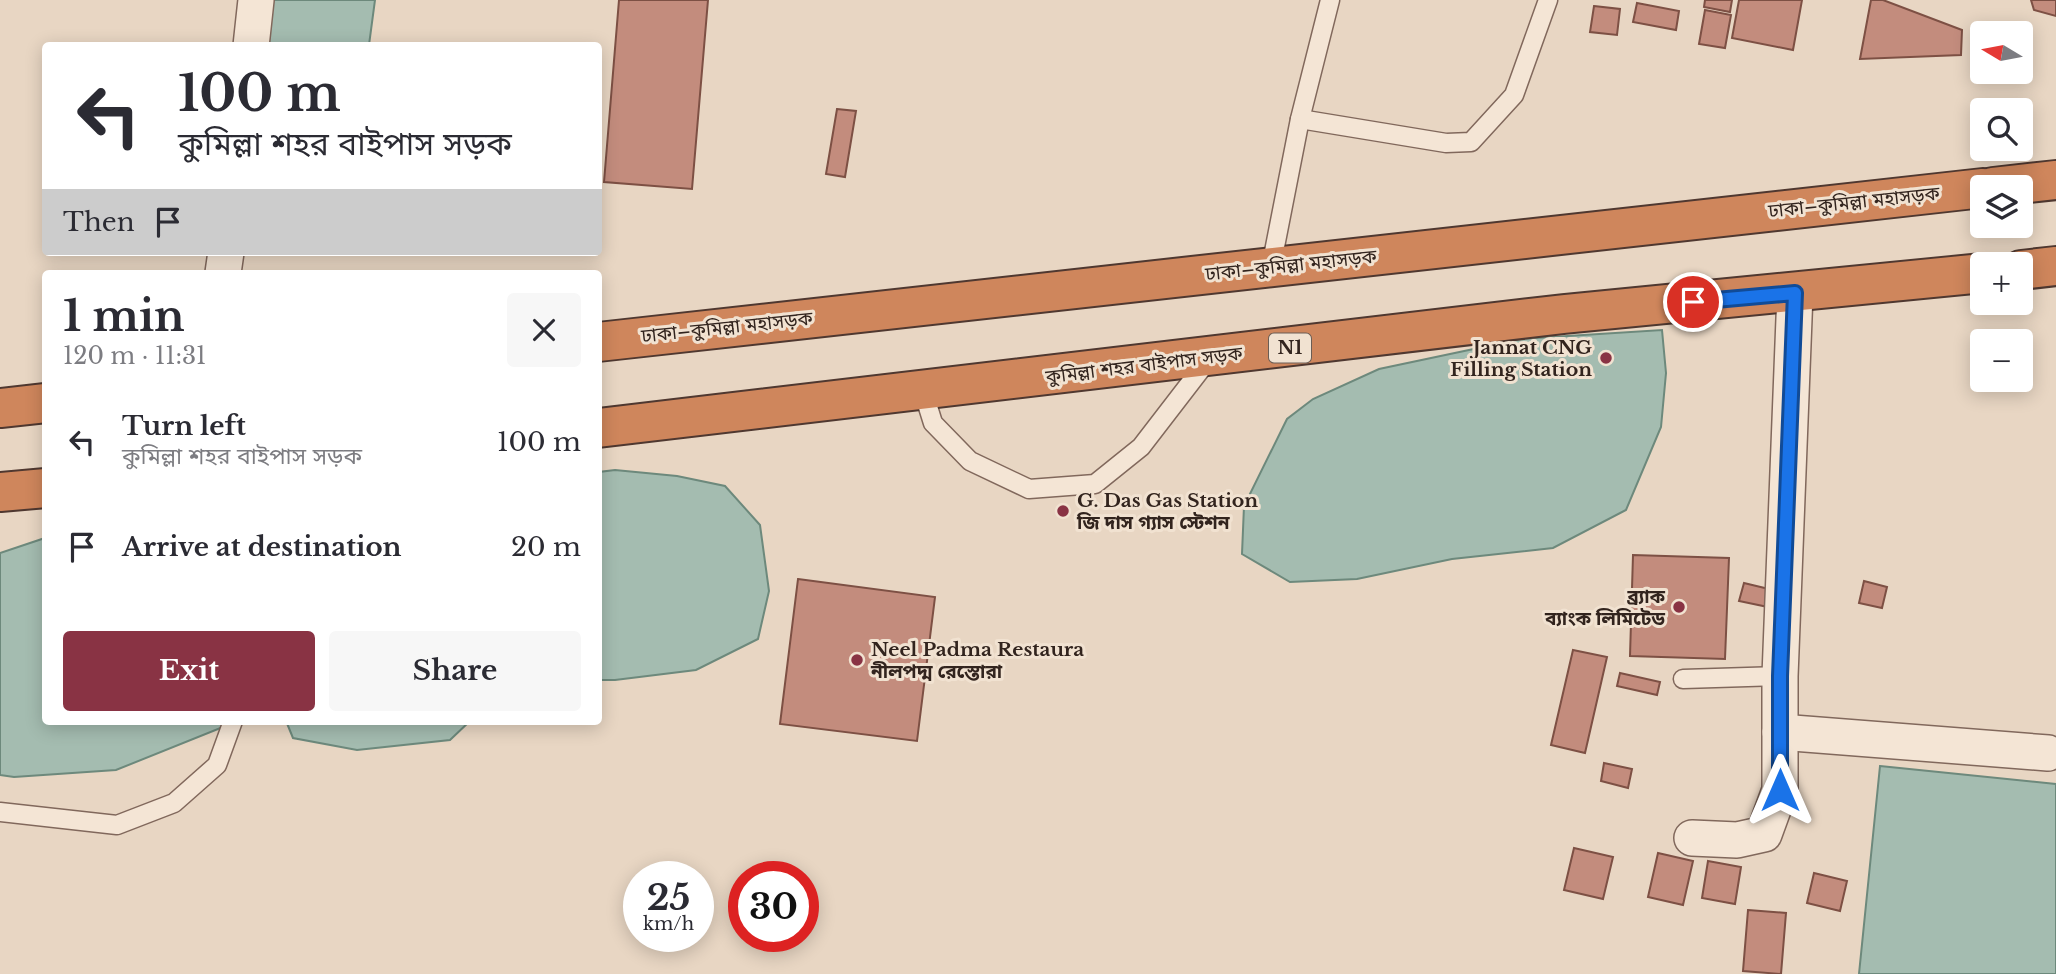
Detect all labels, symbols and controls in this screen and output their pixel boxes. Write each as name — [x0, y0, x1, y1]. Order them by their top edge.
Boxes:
north arrow — [1970, 21, 2034, 84]
map controls — [1970, 21, 2033, 392]
text: 100 m — [178, 63, 341, 124]
icon: left — [63, 70, 154, 161]
button: search — [1970, 98, 2033, 161]
text: কুমিল্লা শহর বাইপাস সড়ক — [178, 124, 512, 164]
button: layers — [1970, 175, 2033, 238]
street label: ঢাকা–কুমিল্লা মহাসড়ক — [1766, 181, 1942, 223]
icon: arrive — [149, 203, 187, 241]
text: Then — [63, 206, 135, 238]
street label: ঢাকা–কুমিল্লা মহাসড়ক — [1203, 244, 1379, 286]
button: + — [1970, 252, 2033, 315]
pin — [1663, 272, 1723, 332]
icon: arrive — [1674, 283, 1712, 321]
text: 1 min — [63, 290, 185, 342]
button: close — [507, 293, 581, 367]
street label: ঢাকা–কুমিল্লা মহাসড়ক — [639, 306, 815, 348]
button: − — [1970, 329, 2033, 392]
road number: N1 — [1269, 334, 1311, 362]
place label: Jannat CNG Filling Station — [1450, 336, 1592, 381]
street label: কুমিল্লা শহর বাইপাস সড়ক — [1043, 341, 1244, 389]
text: 120 m · 11:31 — [63, 342, 206, 370]
marker: Jannat CNG Filling Station — [1598, 350, 1614, 366]
text: Turn left — [122, 410, 246, 442]
icon: left — [63, 423, 101, 461]
text: 100 m — [497, 426, 581, 458]
text: কুমিল্লা শহর বাইপাস সড়ক — [122, 442, 362, 470]
place label: G. Das Gas Station জি দাস গ্যাস স্টেশন — [1076, 489, 1258, 534]
marker: G. Das Gas Station জি দাস গ্যাস স্টেশন — [1055, 503, 1071, 519]
icon: arrive — [63, 528, 101, 566]
text: Arrive at destination — [122, 531, 402, 563]
text: 20 m — [511, 531, 581, 563]
place label: ব্র্যাক ব্যাংক লিমিটেড — [1544, 585, 1666, 630]
marker: ব্র্যাক ব্যাংক লিমিটেড — [1671, 599, 1687, 615]
button: Exit — [63, 631, 315, 711]
button: Share — [329, 631, 581, 711]
place label: Neel Padma Restaura নীলপদ্ম রেস্তোরা — [870, 638, 1084, 683]
marker: Neel Padma Restaura নীলপদ্ম রেস্তোরা — [849, 652, 865, 668]
position arrow — [1743, 753, 1817, 827]
speed limit sign: 30 — [728, 861, 819, 952]
text: 25 — [647, 876, 690, 919]
text: km/h — [643, 913, 694, 935]

